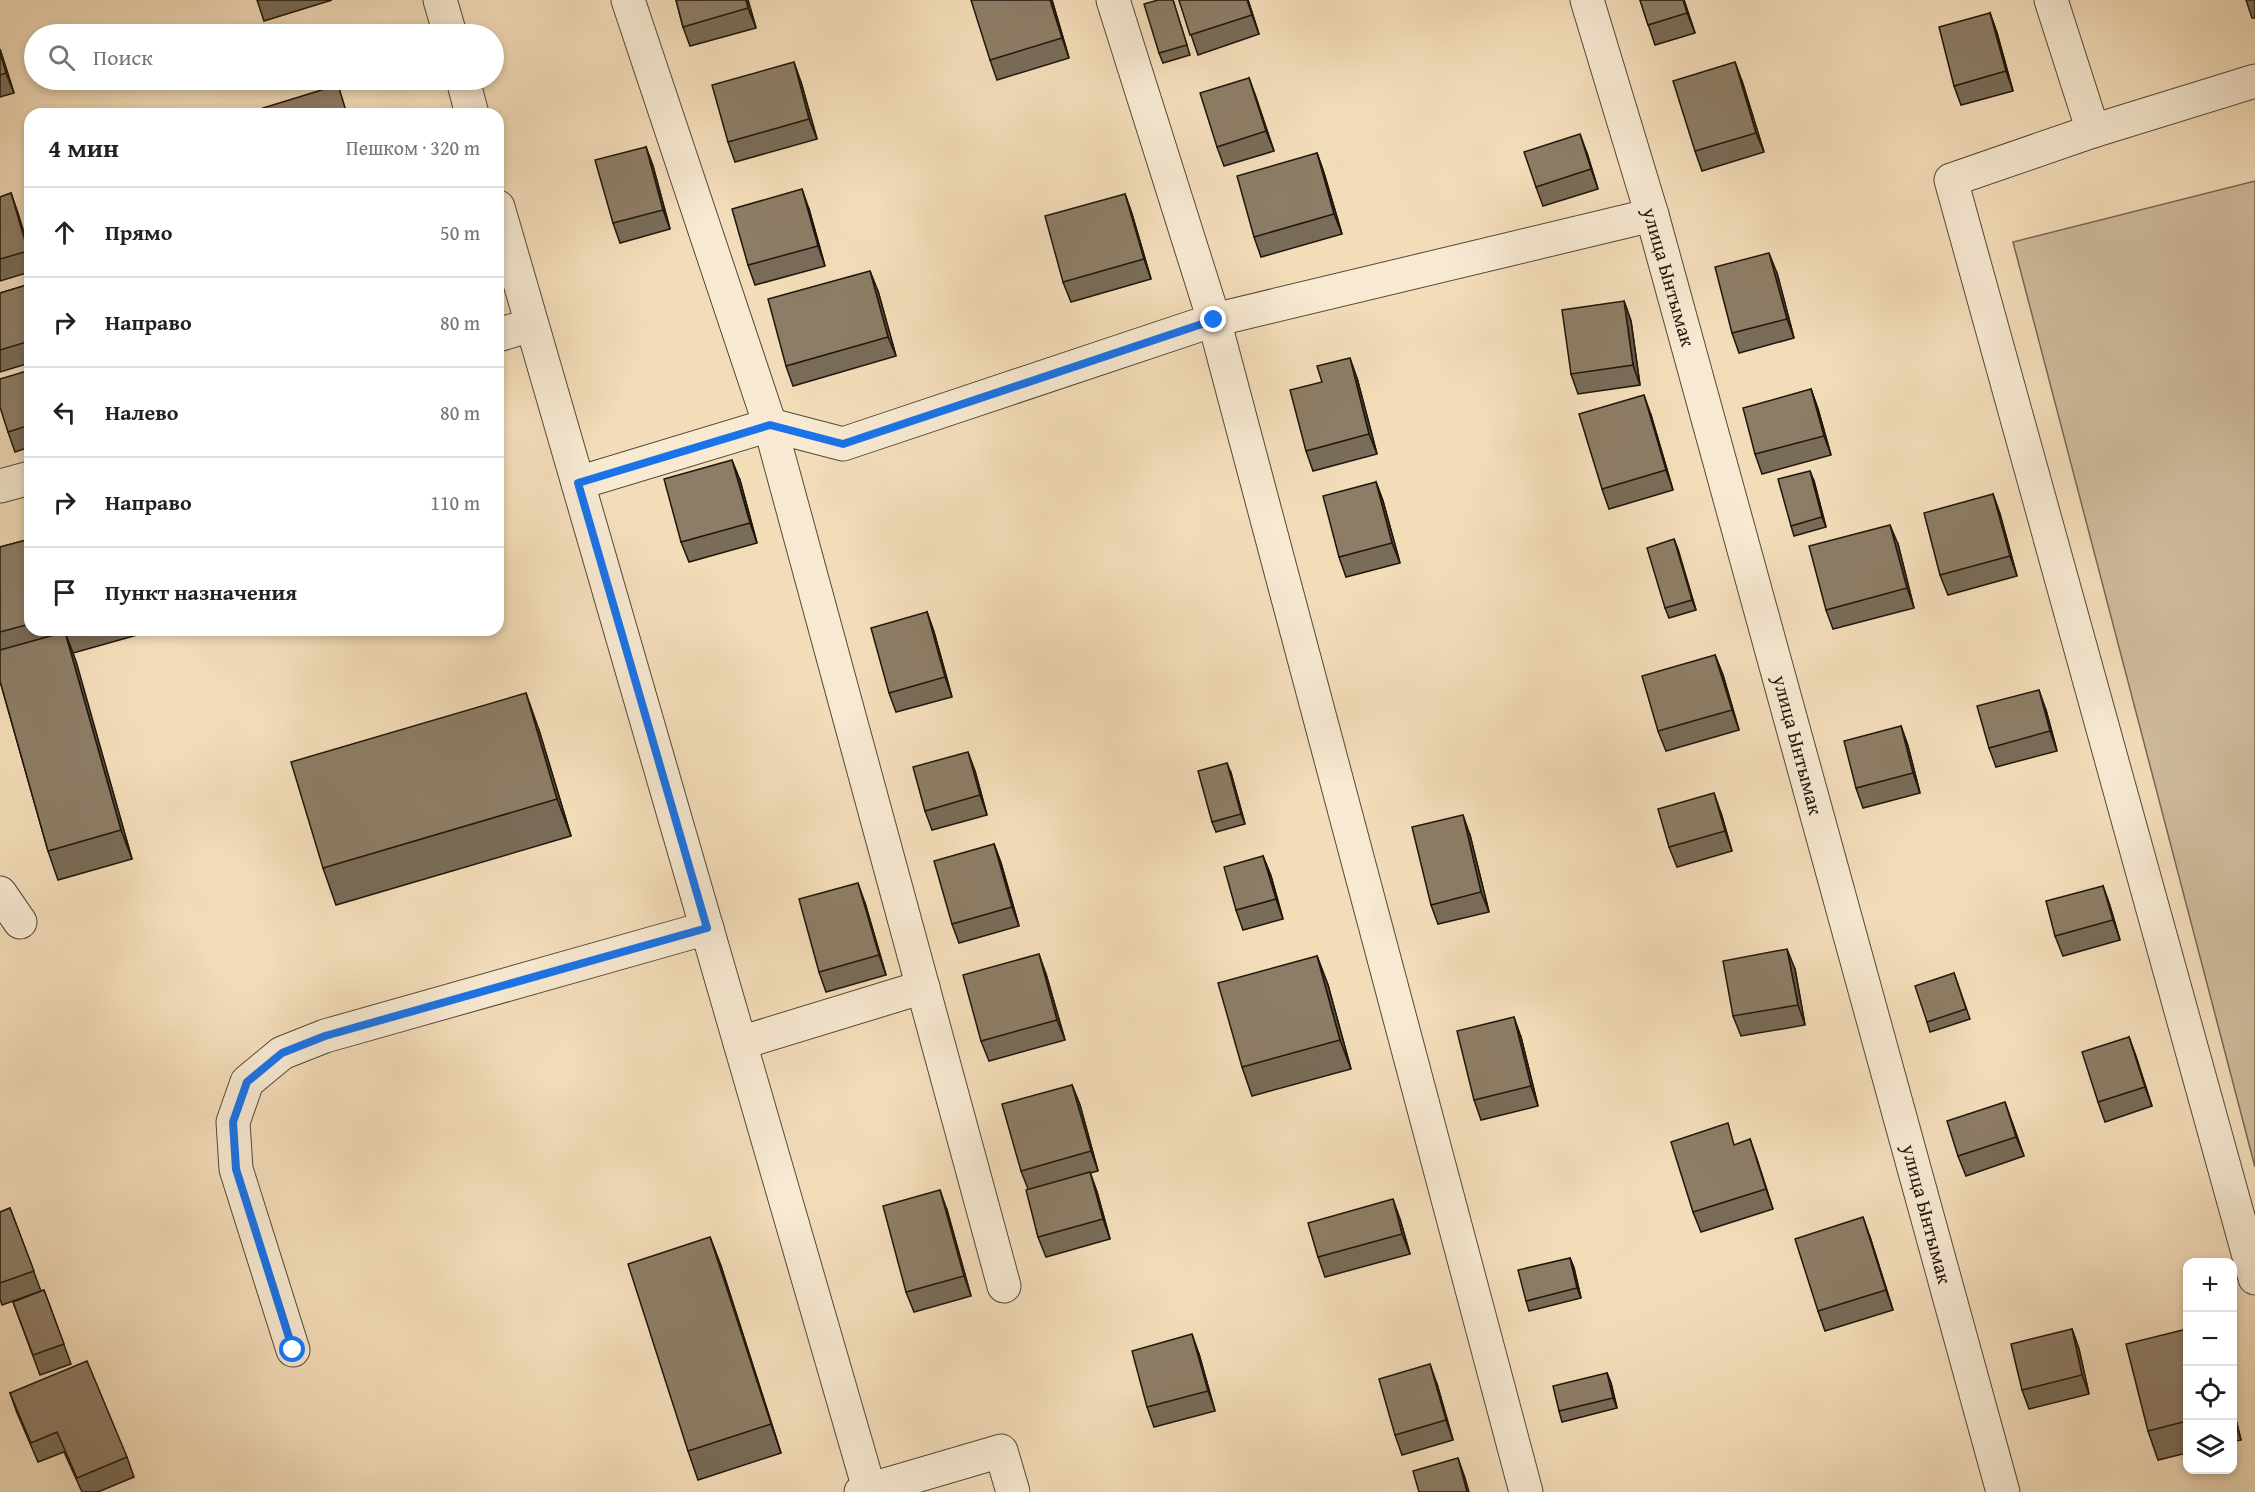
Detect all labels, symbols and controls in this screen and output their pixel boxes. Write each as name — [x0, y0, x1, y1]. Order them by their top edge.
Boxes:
search box — [24, 24, 504, 90]
icon: search — [45, 41, 78, 74]
text: Поиск — [93, 41, 153, 73]
text: 4 мин — [48, 128, 119, 167]
text: Пешком · 320 m — [346, 133, 480, 162]
street label: улица Ынтымак — [1636, 203, 1703, 350]
icon: ahead — [48, 216, 81, 249]
text: Прямо — [105, 216, 172, 248]
text: 50 m — [440, 218, 480, 247]
icon: right — [48, 306, 81, 339]
text: Направо — [105, 306, 192, 338]
route end — [1200, 306, 1226, 332]
text: 80 m — [440, 308, 480, 337]
icon: left — [48, 396, 81, 429]
text: Налево — [105, 396, 178, 428]
text: 80 m — [440, 398, 480, 427]
icon: right — [48, 486, 81, 519]
text: Направо — [105, 486, 192, 518]
text: 110 m — [430, 488, 480, 517]
icon: arrive — [48, 576, 81, 609]
text: Пункт назначения — [105, 576, 297, 608]
street label: улица Ынтымак — [1766, 671, 1831, 818]
street label: улица Ынтымак — [1895, 1140, 1960, 1287]
map controls — [2183, 1258, 2237, 1474]
button: + — [2183, 1258, 2237, 1312]
button: − — [2183, 1312, 2237, 1366]
route start — [279, 1336, 305, 1362]
button: locate — [2183, 1366, 2237, 1420]
button: layers — [2183, 1420, 2237, 1474]

